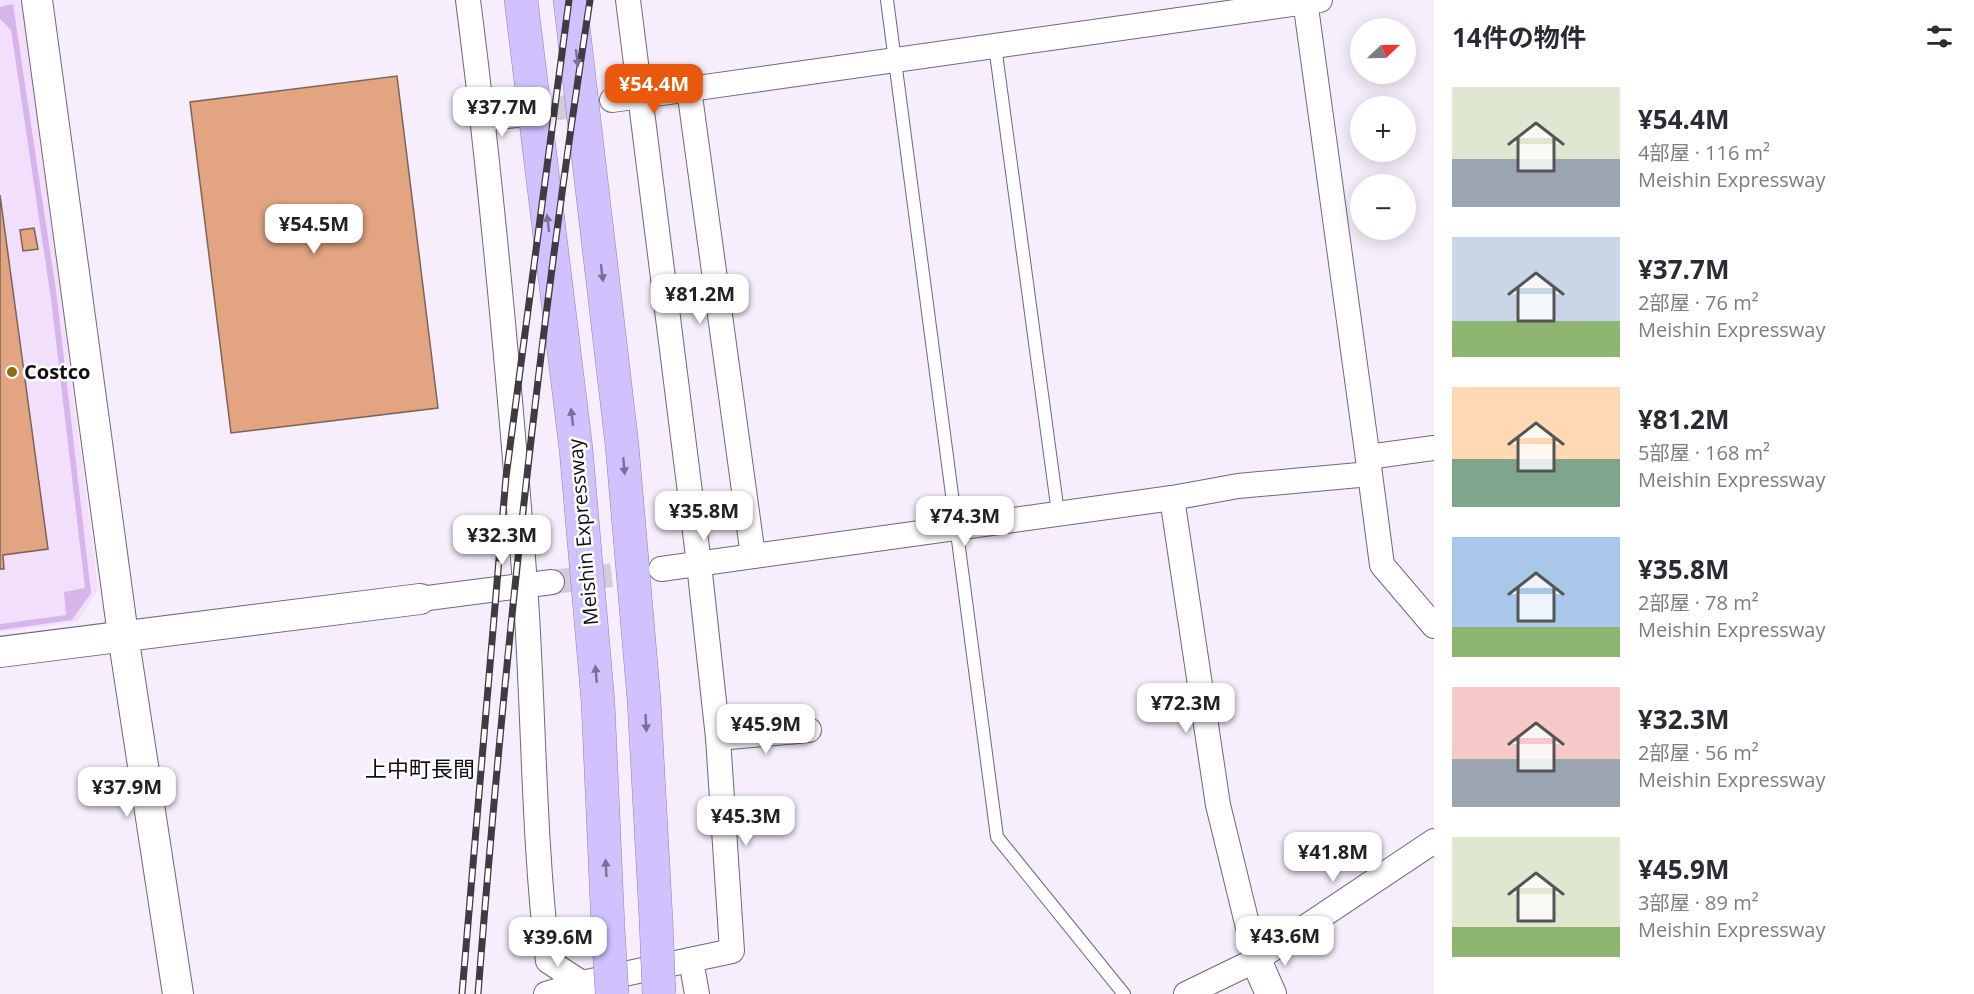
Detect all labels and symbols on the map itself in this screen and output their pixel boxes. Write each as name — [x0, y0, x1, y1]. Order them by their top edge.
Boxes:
north arrow — [1350, 18, 1416, 84]
one-way arrow — [572, 49, 582, 68]
pin: ¥54.4M — [605, 64, 703, 115]
pin: ¥37.7M — [453, 87, 551, 138]
pin: ¥54.5M — [265, 204, 363, 255]
one-way arrow — [544, 214, 553, 233]
one-way arrow — [597, 263, 606, 282]
pin: ¥81.2M — [651, 274, 749, 325]
place label: Costco — [24, 358, 90, 385]
marker: Costco — [5, 365, 19, 379]
one-way arrow — [568, 407, 577, 426]
street label: Meishin Expressway — [561, 437, 604, 627]
one-way arrow — [619, 457, 629, 476]
pin: ¥35.8M — [655, 491, 753, 542]
pin: ¥74.3M — [916, 496, 1014, 547]
pin: ¥32.3M — [453, 515, 551, 566]
one-way arrow — [591, 664, 600, 683]
pin: ¥72.3M — [1137, 683, 1235, 734]
pin: ¥45.9M — [717, 704, 815, 755]
one-way arrow — [641, 714, 650, 733]
district label: 上中町長間 — [365, 753, 475, 783]
pin: ¥37.9M — [78, 767, 176, 818]
pin: ¥45.3M — [697, 796, 795, 847]
pin: ¥41.8M — [1284, 832, 1382, 883]
one-way arrow — [601, 859, 610, 878]
pin: ¥43.6M — [1236, 916, 1334, 967]
pin: ¥39.6M — [509, 917, 607, 968]

